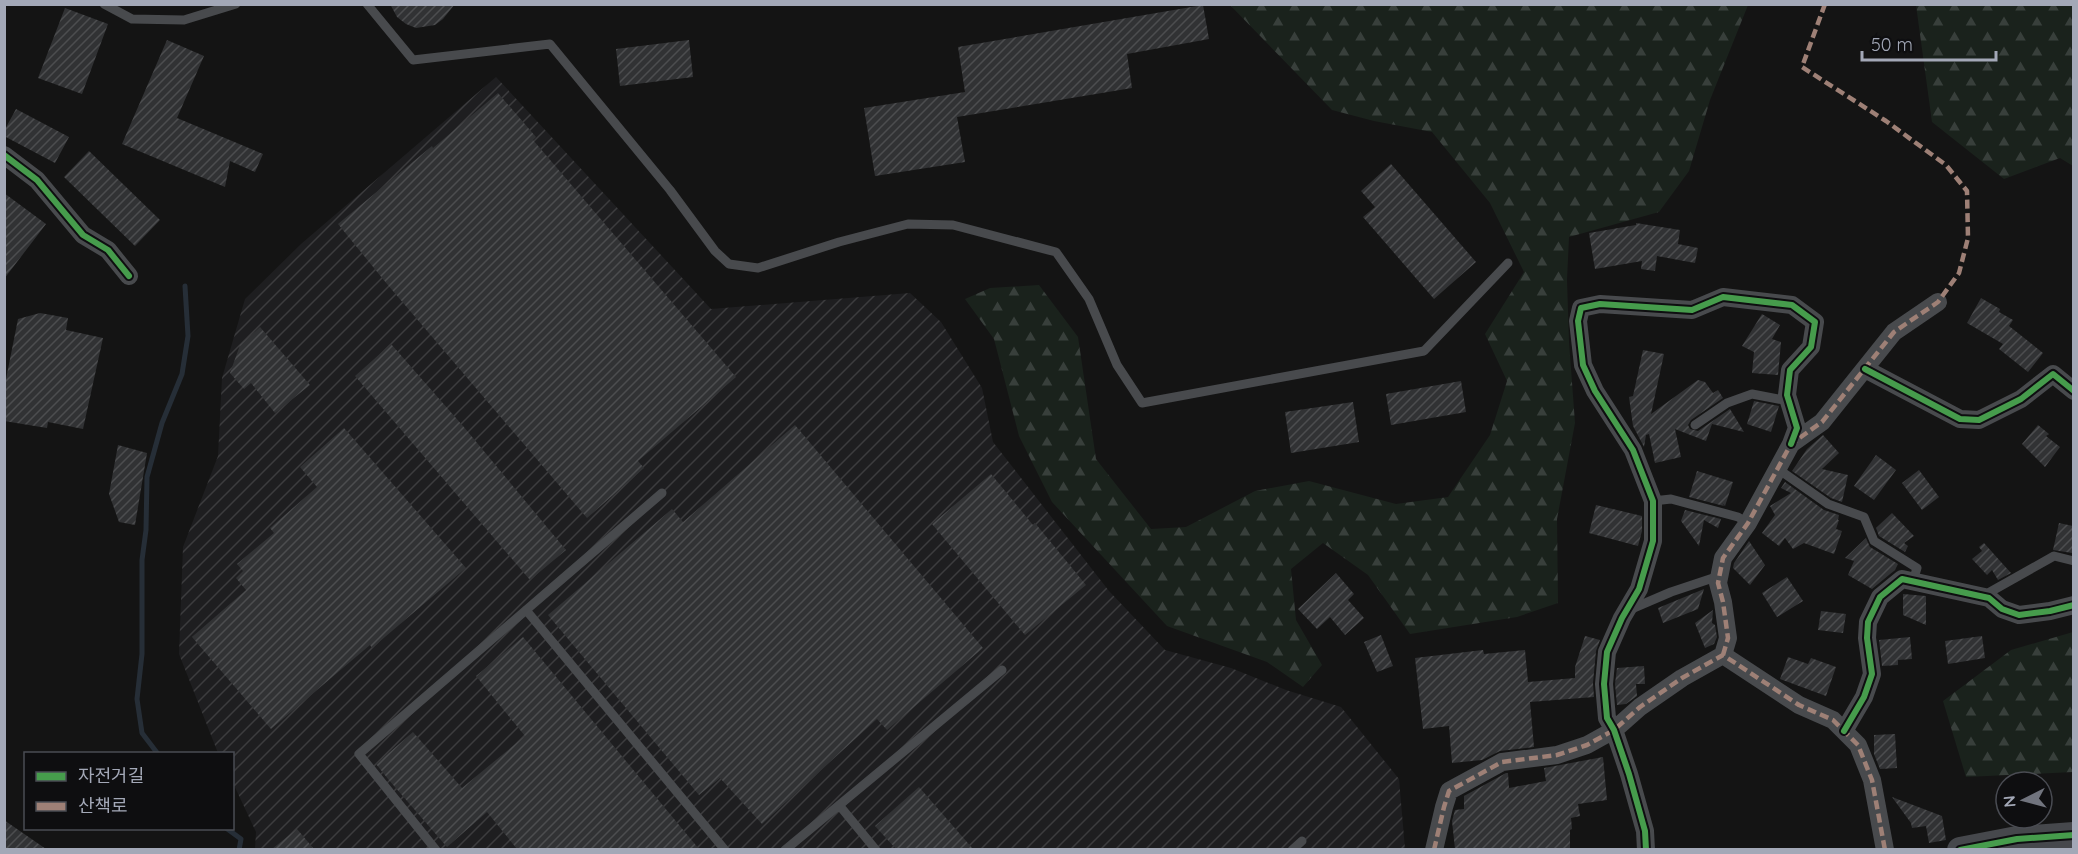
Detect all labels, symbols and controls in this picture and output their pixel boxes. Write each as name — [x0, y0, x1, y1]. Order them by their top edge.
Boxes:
scale bar — [1862, 24, 1996, 62]
text: 50 m — [1871, 33, 1913, 56]
legend — [24, 752, 234, 830]
text: 자전거길 — [78, 764, 144, 787]
north arrow — [1994, 770, 2054, 830]
text: 산책로 — [78, 794, 128, 817]
text: N — [1999, 795, 2020, 808]

